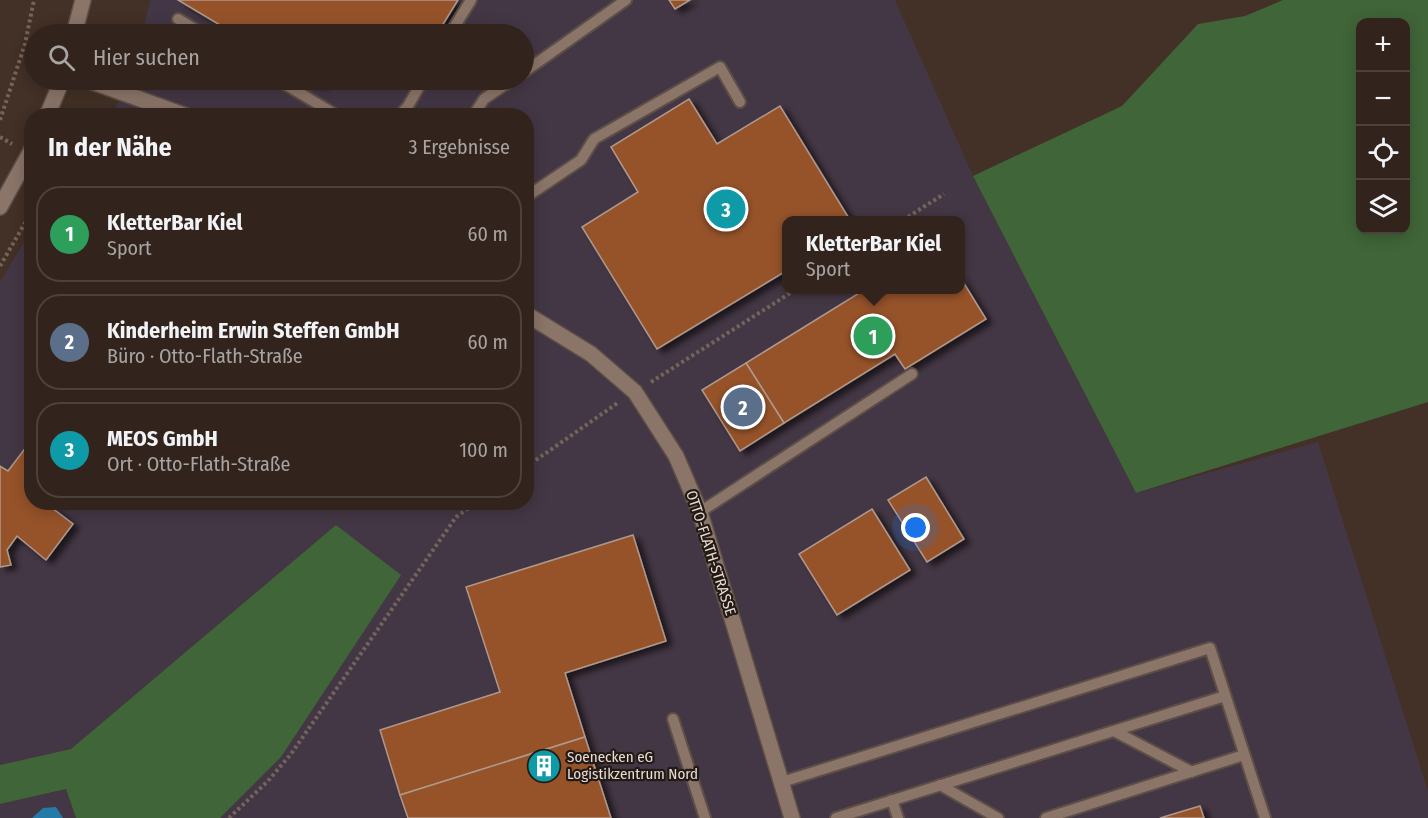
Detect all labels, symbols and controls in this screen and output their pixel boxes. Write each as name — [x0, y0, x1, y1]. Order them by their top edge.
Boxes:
map controls — [1356, 18, 1410, 234]
button: + — [1356, 18, 1410, 72]
search box — [24, 24, 534, 90]
icon: search — [45, 41, 78, 74]
text: Hier suchen — [93, 44, 200, 71]
button: − — [1356, 72, 1410, 126]
button: locate — [1356, 126, 1410, 180]
text: In der Nähe — [48, 132, 172, 163]
text: 3 Ergebnisse — [408, 135, 510, 159]
button: layers — [1356, 180, 1410, 234]
pin: 3 — [706, 186, 746, 232]
text: KletterBar Kiel — [107, 209, 243, 236]
popup — [782, 216, 965, 294]
text: 1 — [65, 222, 74, 246]
text: 60 m — [468, 222, 508, 246]
text: KletterBar Kiel — [806, 230, 941, 257]
text: Sport — [107, 236, 152, 260]
text: Sport — [806, 257, 850, 281]
pin: 1 — [854, 314, 892, 358]
text: Kinderheim Erwin Steffen GmbH — [107, 317, 400, 344]
text: 2 — [65, 330, 74, 354]
text: 60 m — [468, 330, 508, 354]
text: Büro · Otto-Flath-Straße — [107, 344, 303, 368]
pin: 2 — [724, 384, 762, 430]
text: MEOS GmbH — [107, 425, 218, 452]
text: 3 — [65, 438, 74, 462]
text: 100 m — [459, 438, 508, 462]
text: Ort · Otto-Flath-Straße — [107, 452, 290, 476]
street label: OTTO-FLATH-STRASSE — [682, 488, 740, 618]
your location — [901, 513, 930, 542]
building icon: Soenecken eG Logistikzentrum Nord — [526, 748, 562, 784]
place label: Soenecken eG Logistikzentrum Nord — [567, 748, 698, 783]

